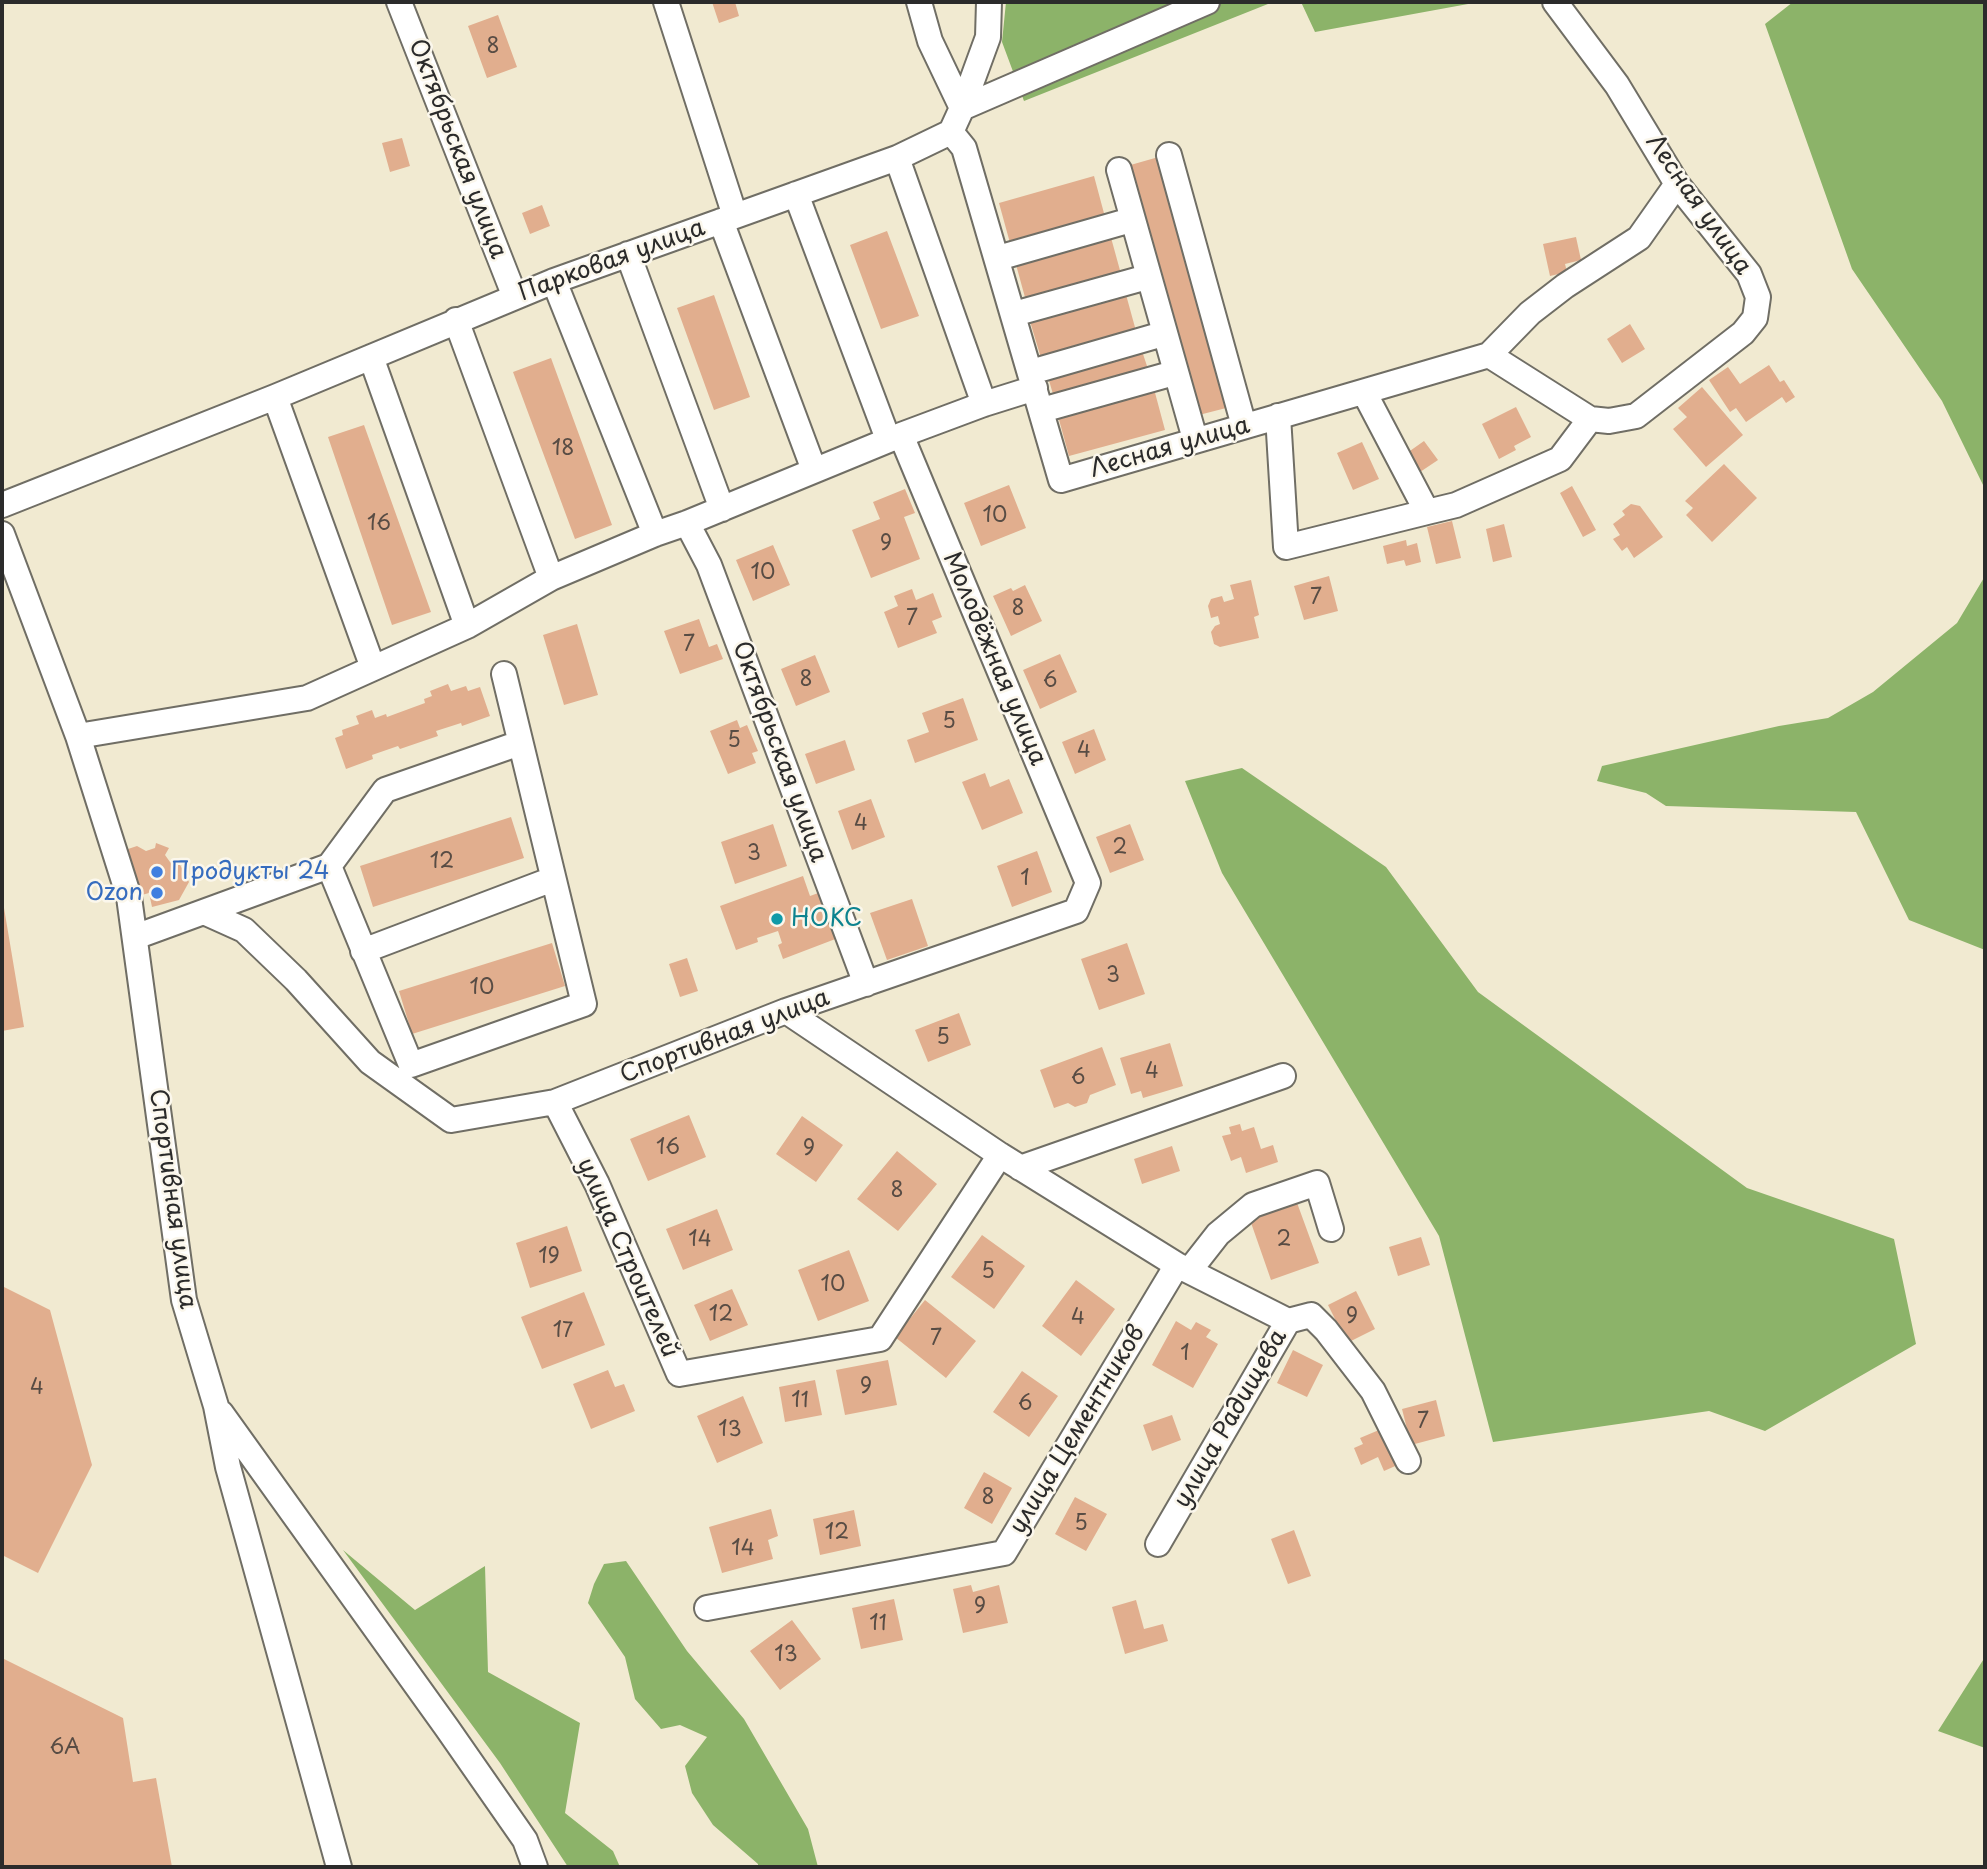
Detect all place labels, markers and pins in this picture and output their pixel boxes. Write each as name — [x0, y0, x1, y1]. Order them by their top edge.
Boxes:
place label: Продукты 24 — [171, 858, 330, 886]
marker: Продукты 24 — [149, 864, 165, 880]
place label: Ozon — [86, 879, 143, 907]
marker: Ozon — [149, 885, 165, 901]
place label: НОКС — [791, 905, 862, 933]
marker: НОКС — [769, 911, 785, 927]

